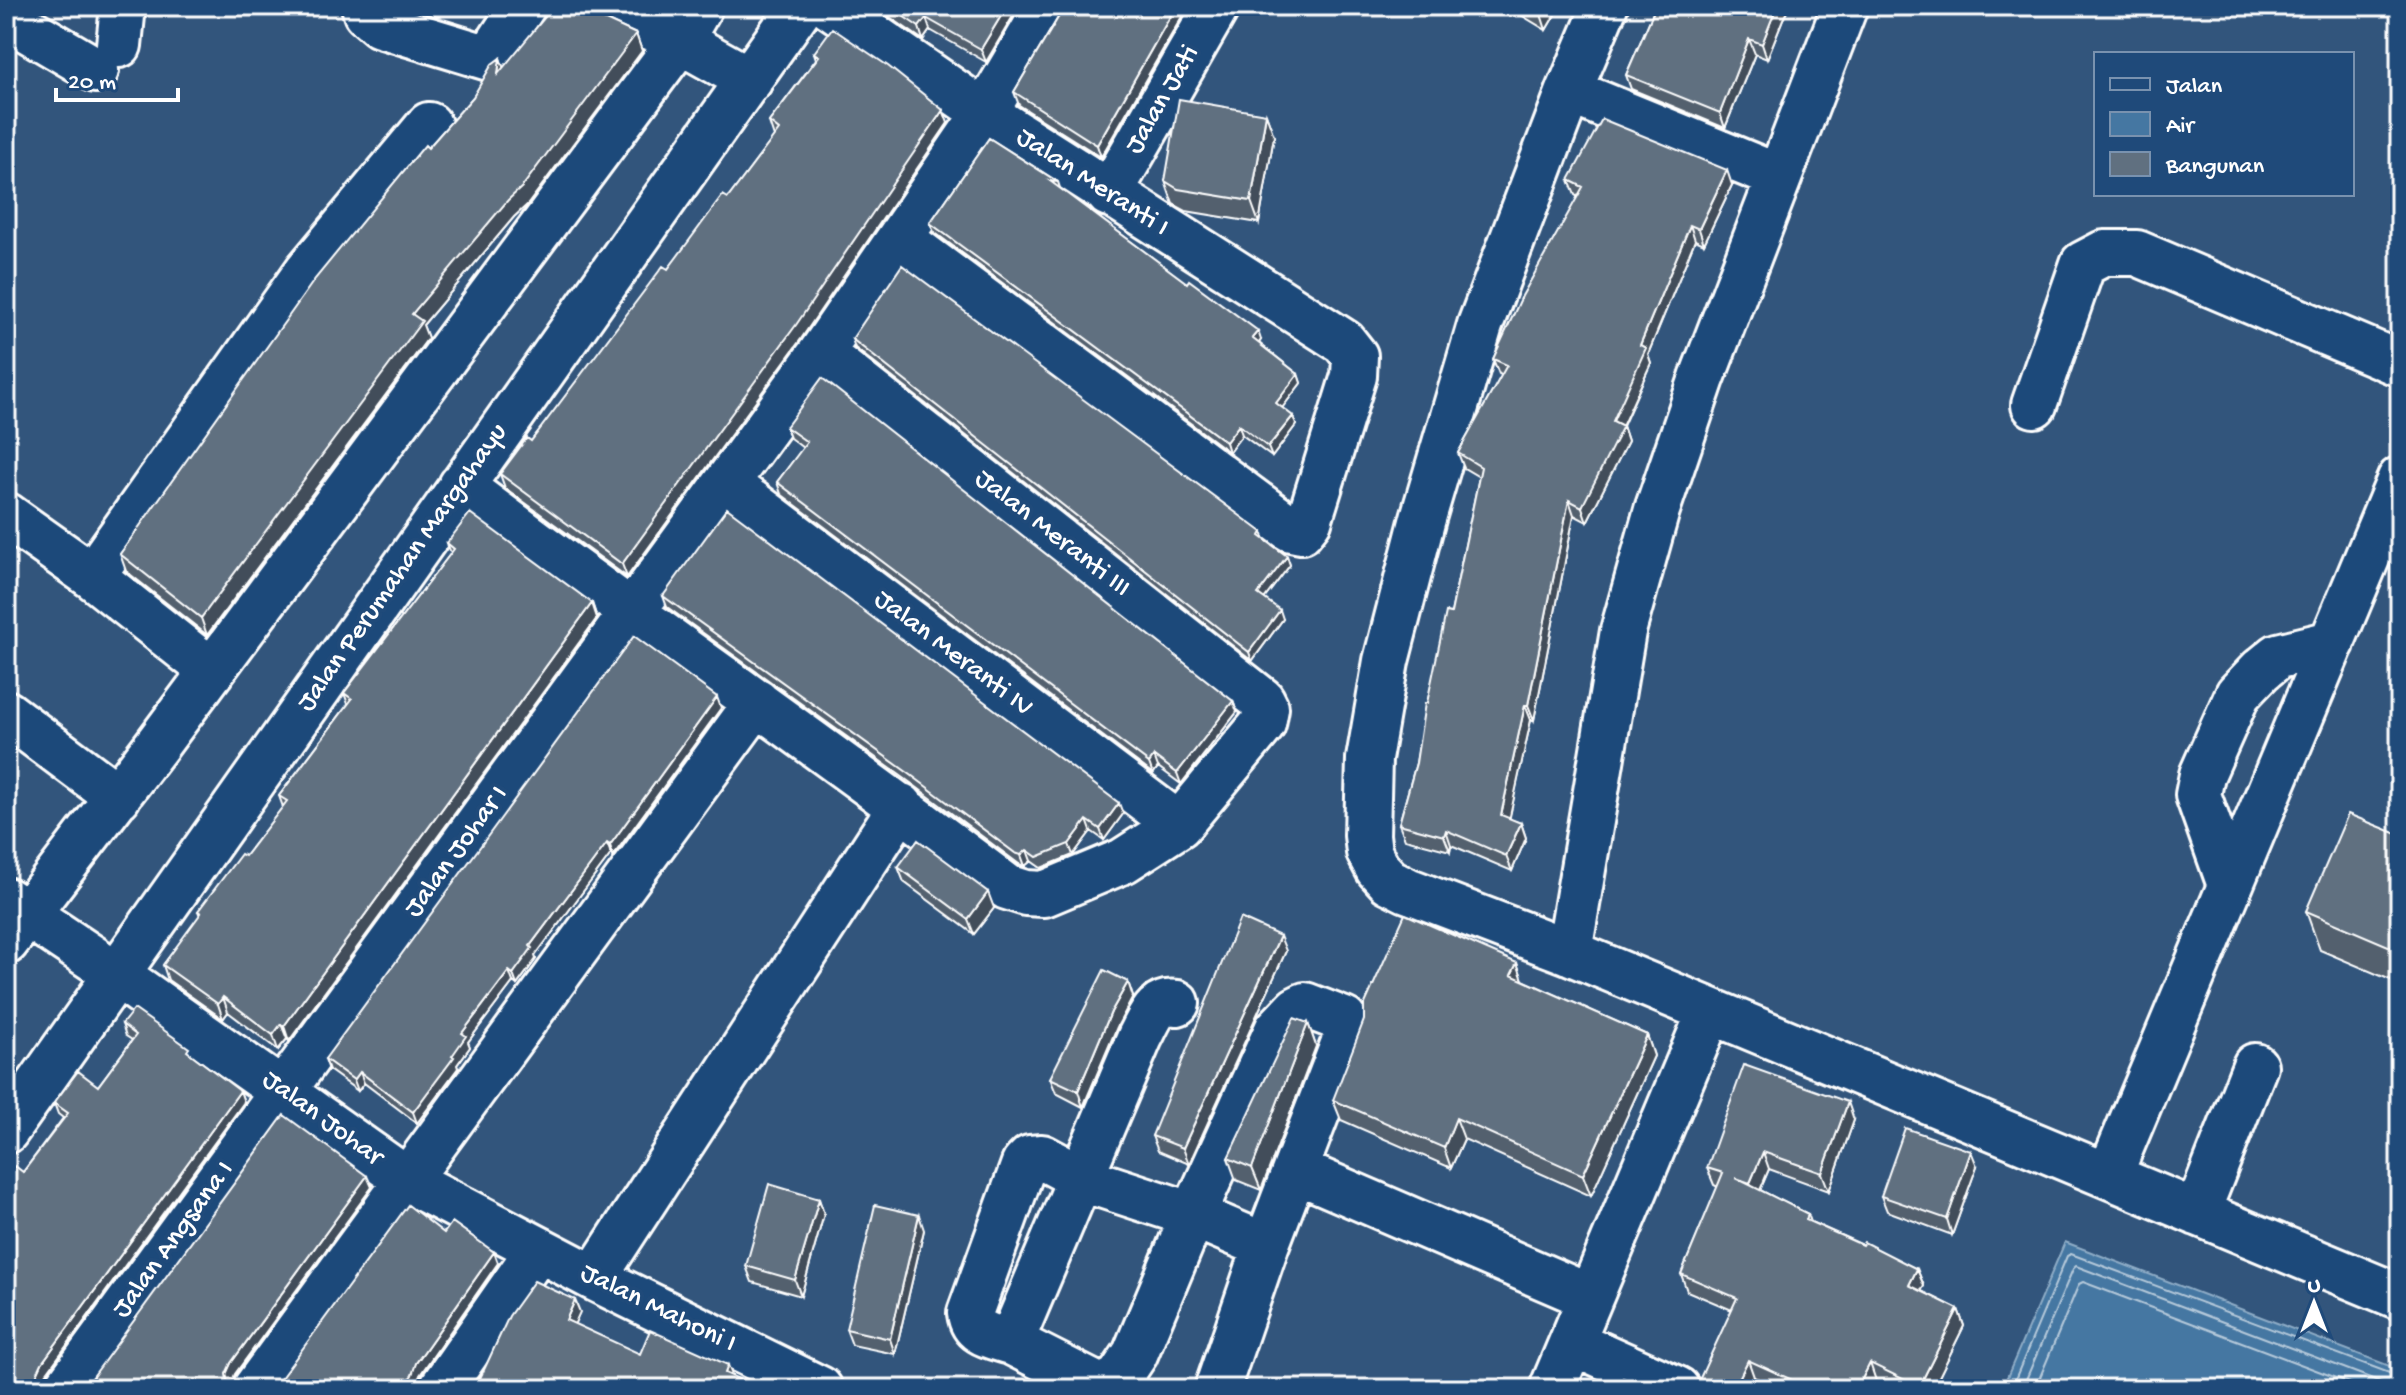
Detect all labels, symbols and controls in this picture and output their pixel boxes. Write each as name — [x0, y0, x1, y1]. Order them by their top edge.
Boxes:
street label: Jalan Jati — [1119, 40, 1207, 160]
scale bar — [56, 52, 178, 102]
legend — [2094, 52, 2354, 196]
text: 20 m — [68, 69, 116, 98]
text: Jalan — [2166, 73, 2223, 102]
text: Air — [2166, 113, 2196, 142]
street label: Jalan Meranti I — [1009, 121, 1175, 245]
text: Bangunan — [2165, 153, 2265, 182]
street label: Jalan Perumahan Margahayu — [291, 417, 515, 719]
street label: Jalan Meranti III — [967, 463, 1137, 605]
street label: Jalan Meranti IV — [867, 583, 1039, 725]
street label: Jalan Johar I — [398, 780, 516, 924]
street label: Jalan Johar — [255, 1064, 391, 1175]
street label: Jalan Angsana I — [106, 1155, 242, 1325]
street label: Jalan Mahoni I — [575, 1257, 741, 1361]
north arrow — [2274, 1263, 2354, 1343]
text: U — [2308, 1274, 2321, 1300]

